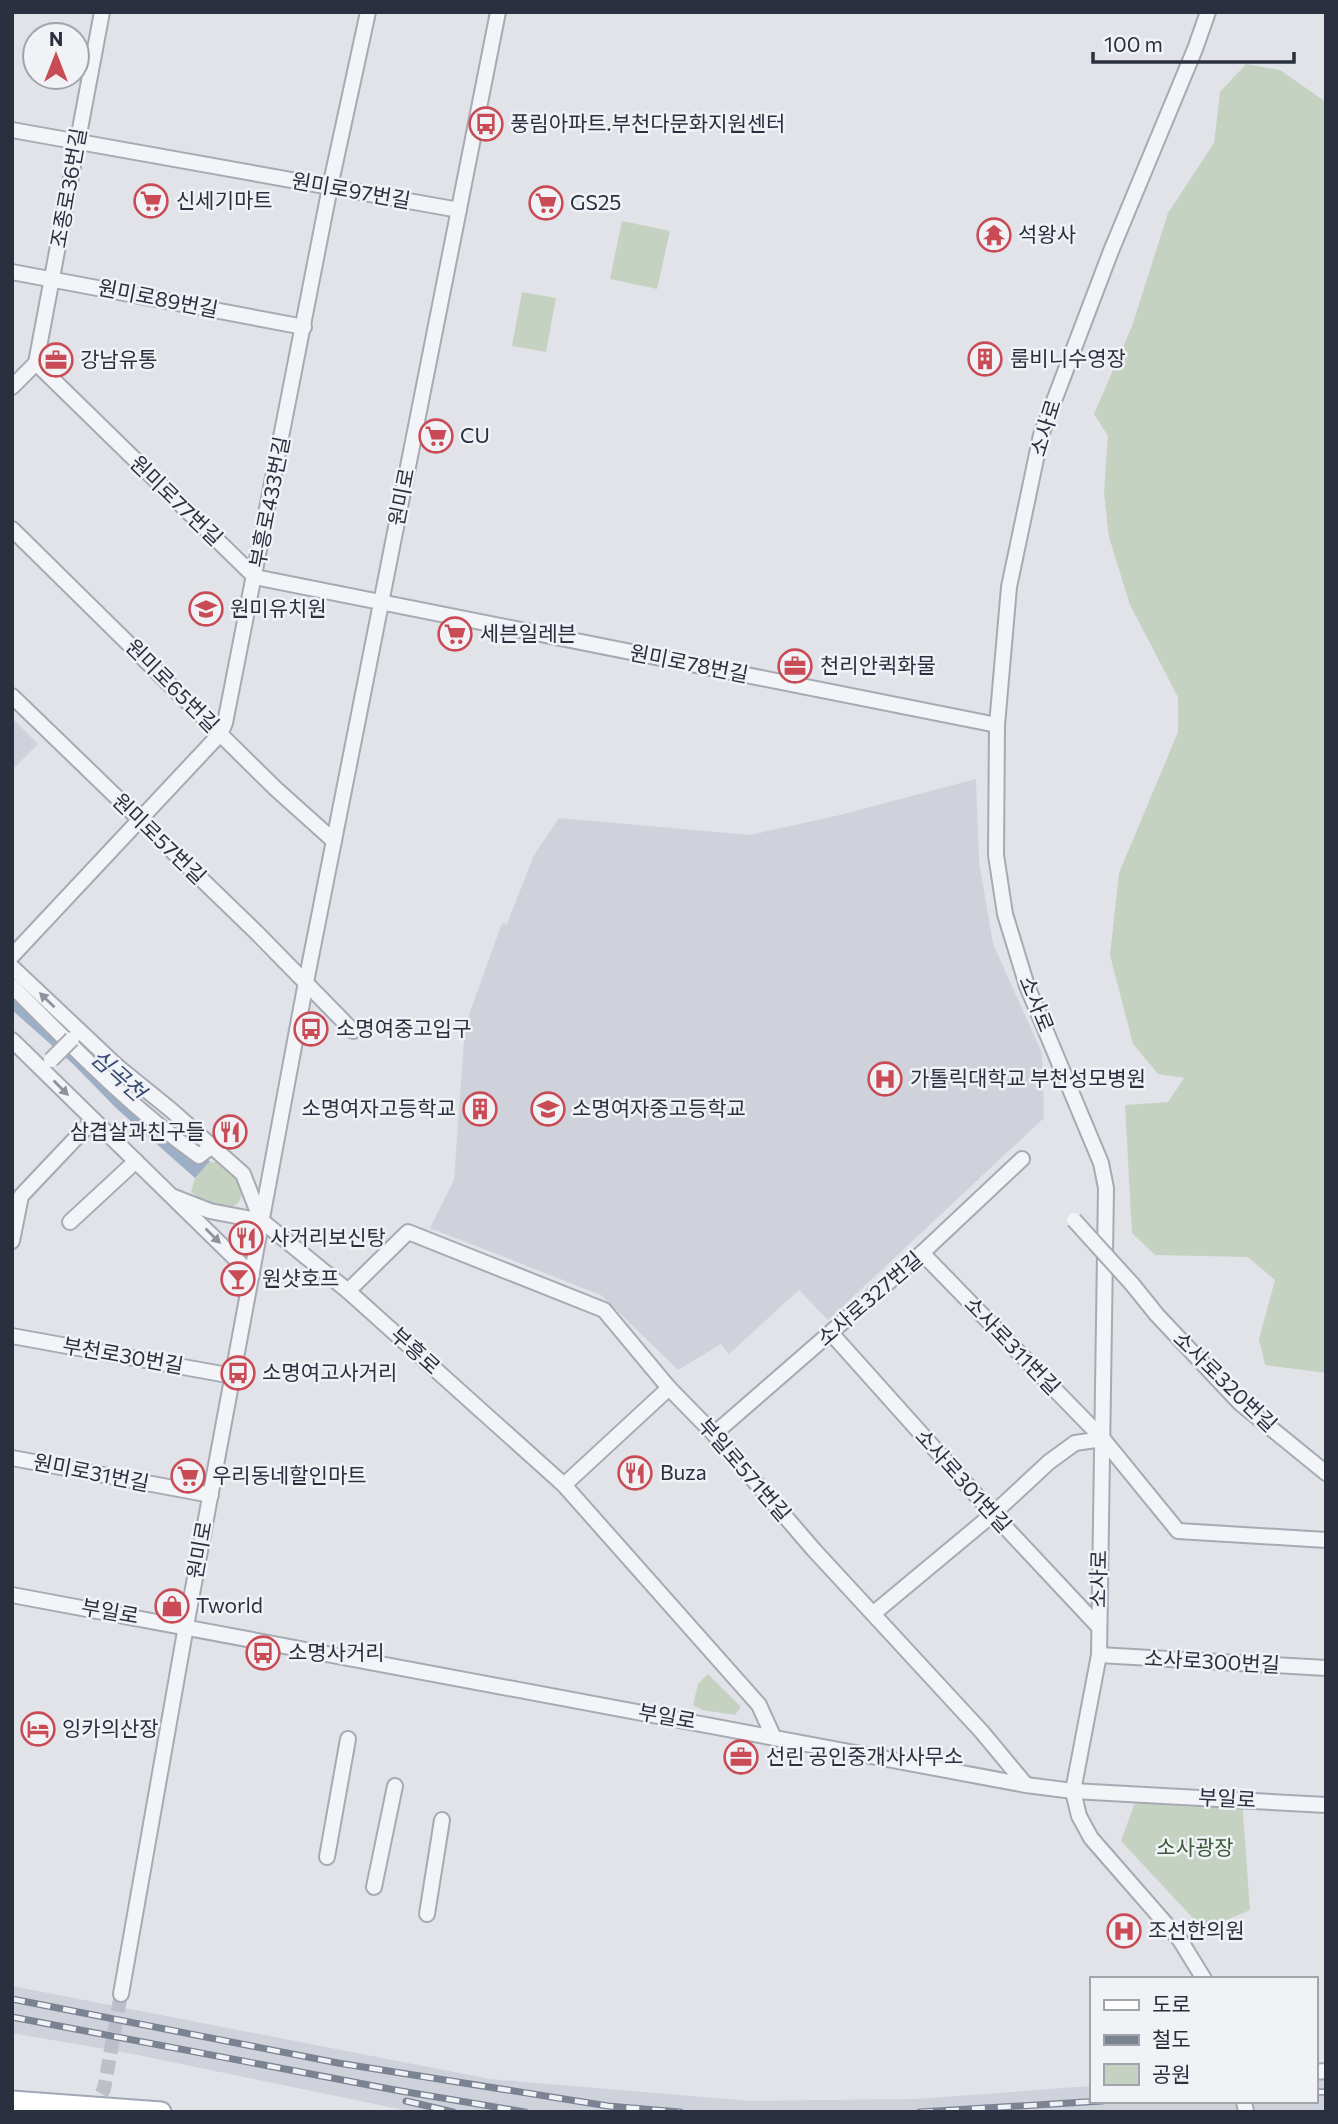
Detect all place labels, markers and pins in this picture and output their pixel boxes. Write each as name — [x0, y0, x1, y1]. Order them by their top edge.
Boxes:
bus stop icon: 풍림아파트.부천다문화지원센터 — [467, 105, 505, 143]
place label: 풍림아파트.부천다문화지원센터 — [510, 110, 785, 135]
supermarket icon: 신세기마트 — [132, 182, 170, 220]
supermarket icon: GS25 — [527, 184, 565, 222]
place label: 신세기마트 — [176, 187, 273, 212]
place label: GS25 — [570, 189, 621, 214]
temple icon: 석왕사 — [975, 216, 1013, 254]
place label: 석왕사 — [1018, 221, 1076, 246]
building icon: 룸비니수영장 — [966, 340, 1004, 378]
office icon: 강남유통 — [37, 341, 75, 379]
place label: 룸비니수영장 — [1010, 345, 1126, 370]
place label: 강남유통 — [80, 346, 157, 371]
supermarket icon: CU — [417, 417, 455, 455]
place label: CU — [460, 422, 490, 447]
school or university icon: 원미유치원 — [187, 590, 225, 628]
place label: 원미유치원 — [230, 595, 327, 620]
supermarket icon: 세븐일레븐 — [436, 615, 474, 653]
place label: 세븐일레븐 — [480, 620, 577, 645]
office icon: 천리안퀵화물 — [776, 647, 814, 685]
place label: 천리안퀵화물 — [820, 652, 936, 677]
bus stop icon: 소명여중고입구 — [292, 1010, 330, 1048]
place label: 소명여중고입구 — [336, 1015, 471, 1040]
hospital icon: 가톨릭대학교 부천성모병원 — [866, 1060, 904, 1098]
place label: 가톨릭대학교 부천성모병원 — [910, 1065, 1146, 1090]
building icon: 소명여자고등학교 — [461, 1090, 499, 1128]
school or university icon: 소명여자중고등학교 — [529, 1090, 567, 1128]
place label: 소명여자고등학교 — [301, 1095, 456, 1120]
place label: 소명여자중고등학교 — [572, 1095, 746, 1120]
restaurant icon: 삼겹살과친구들 — [211, 1113, 249, 1151]
place label: 삼겹살과친구들 — [70, 1118, 205, 1143]
restaurant icon: 사거리보신탕 — [227, 1219, 265, 1257]
place label: 사거리보신탕 — [270, 1224, 386, 1249]
bar icon: 원샷호프 — [219, 1260, 257, 1298]
place label: 원샷호프 — [262, 1265, 339, 1290]
bus stop icon: 소명여고사거리 — [219, 1354, 257, 1392]
place label: 소명여고사거리 — [262, 1359, 397, 1384]
restaurant icon: Buza — [616, 1454, 654, 1492]
supermarket icon: 우리동네할인마트 — [169, 1457, 207, 1495]
place label: Buza — [660, 1459, 707, 1484]
place label: 우리동네할인마트 — [212, 1462, 367, 1487]
shop icon: Tworld — [153, 1587, 191, 1625]
place label: Tworld — [196, 1592, 263, 1617]
bus stop icon: 소명사거리 — [244, 1634, 282, 1672]
place label: 소명사거리 — [288, 1639, 385, 1664]
hotel icon: 잉카의산장 — [19, 1710, 57, 1748]
place label: 잉카의산장 — [62, 1715, 159, 1740]
office icon: 선린 공인중개사사무소 — [722, 1738, 760, 1776]
place label: 선린 공인중개사사무소 — [766, 1743, 963, 1768]
hospital icon: 조선한의원 — [1105, 1912, 1143, 1950]
place label: 조선한의원 — [1148, 1917, 1245, 1942]

